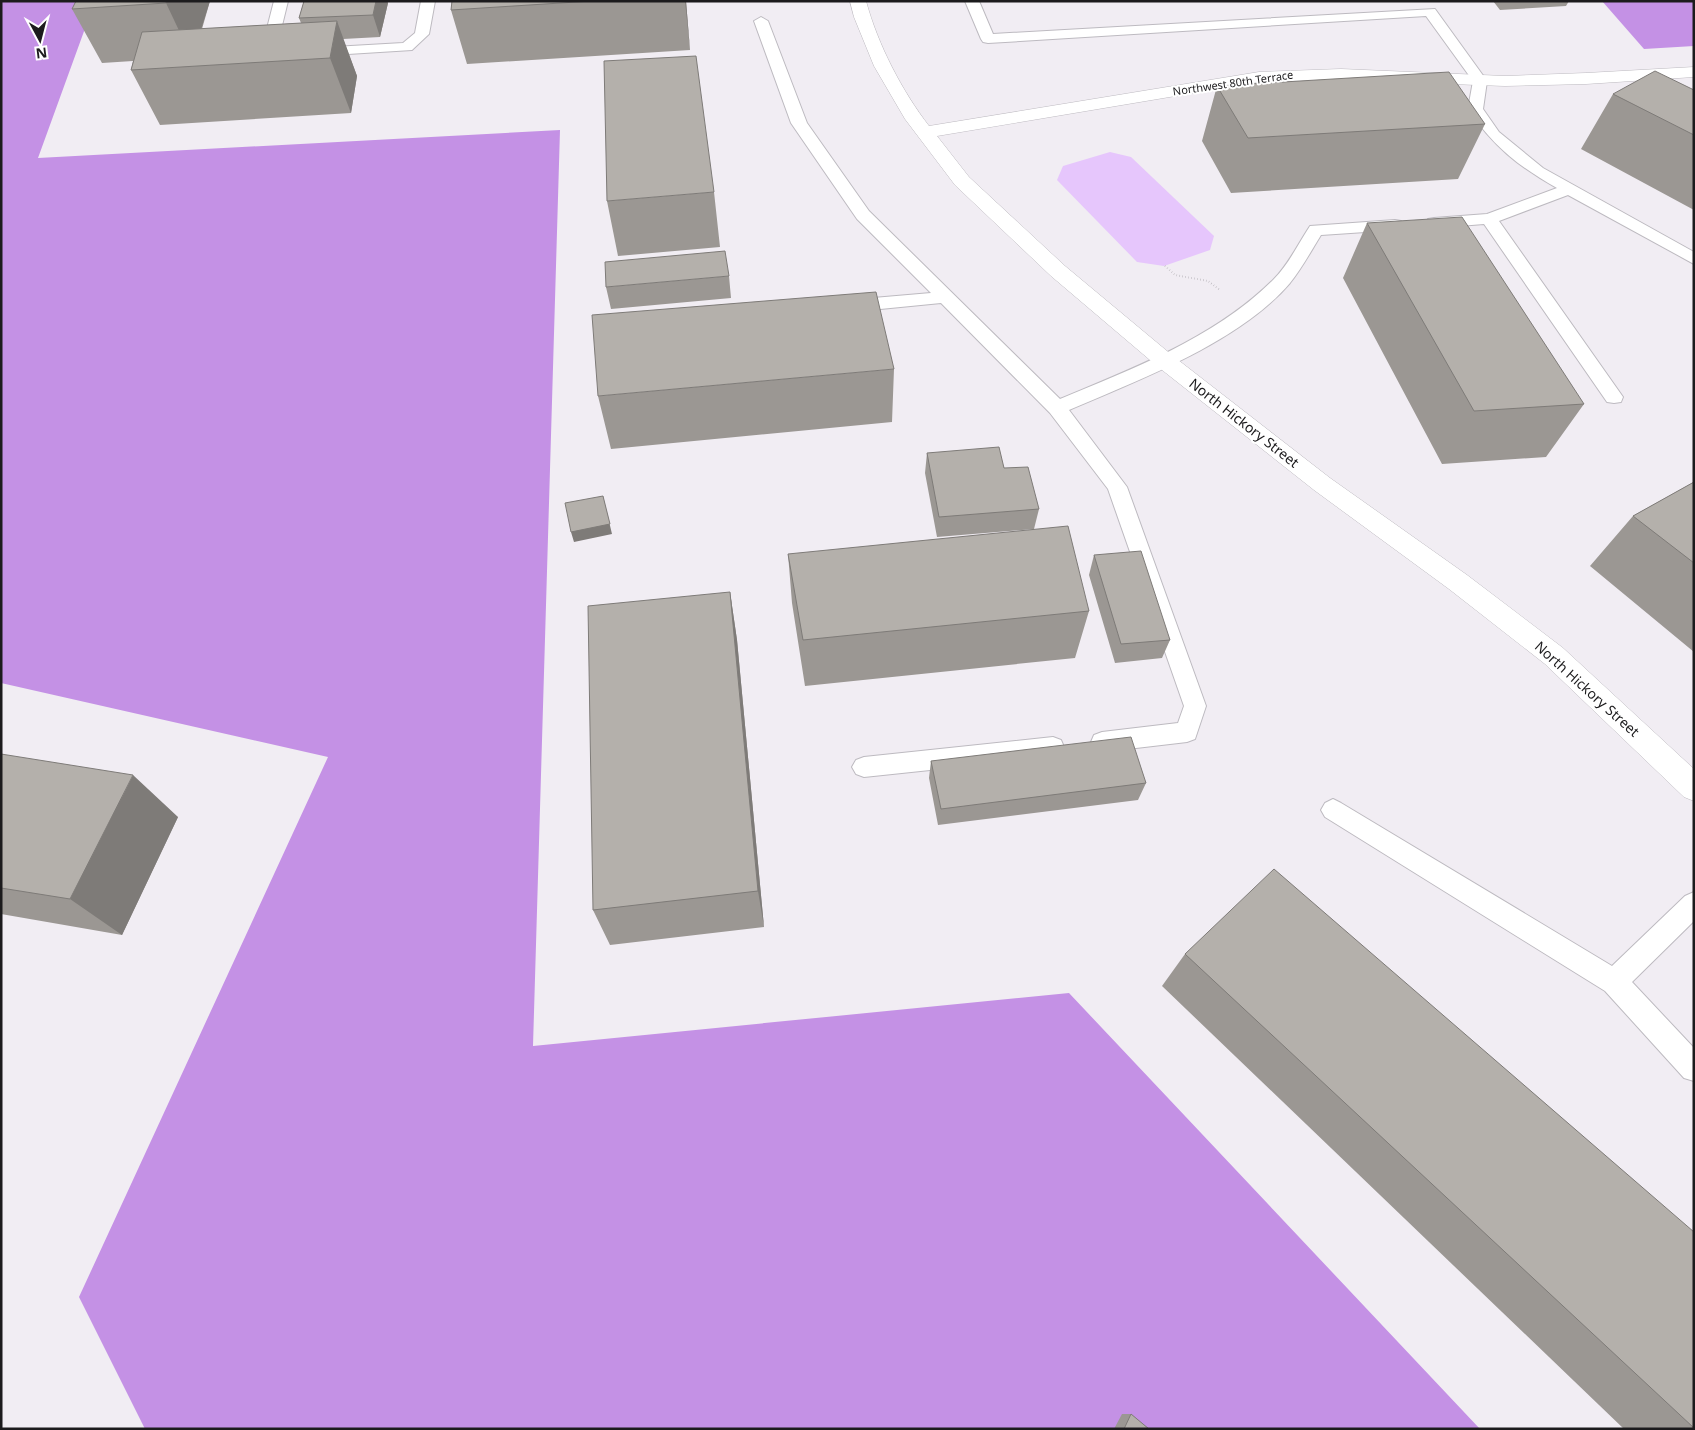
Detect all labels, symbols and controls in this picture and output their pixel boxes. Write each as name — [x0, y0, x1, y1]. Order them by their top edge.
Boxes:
north arrow — [15, 15, 65, 65]
text: N — [35, 43, 48, 64]
street label: Northwest 80th Terrace — [1172, 67, 1294, 98]
street label: North Hickory Street — [1185, 374, 1303, 472]
street label: North Hickory Street — [1531, 637, 1644, 741]

